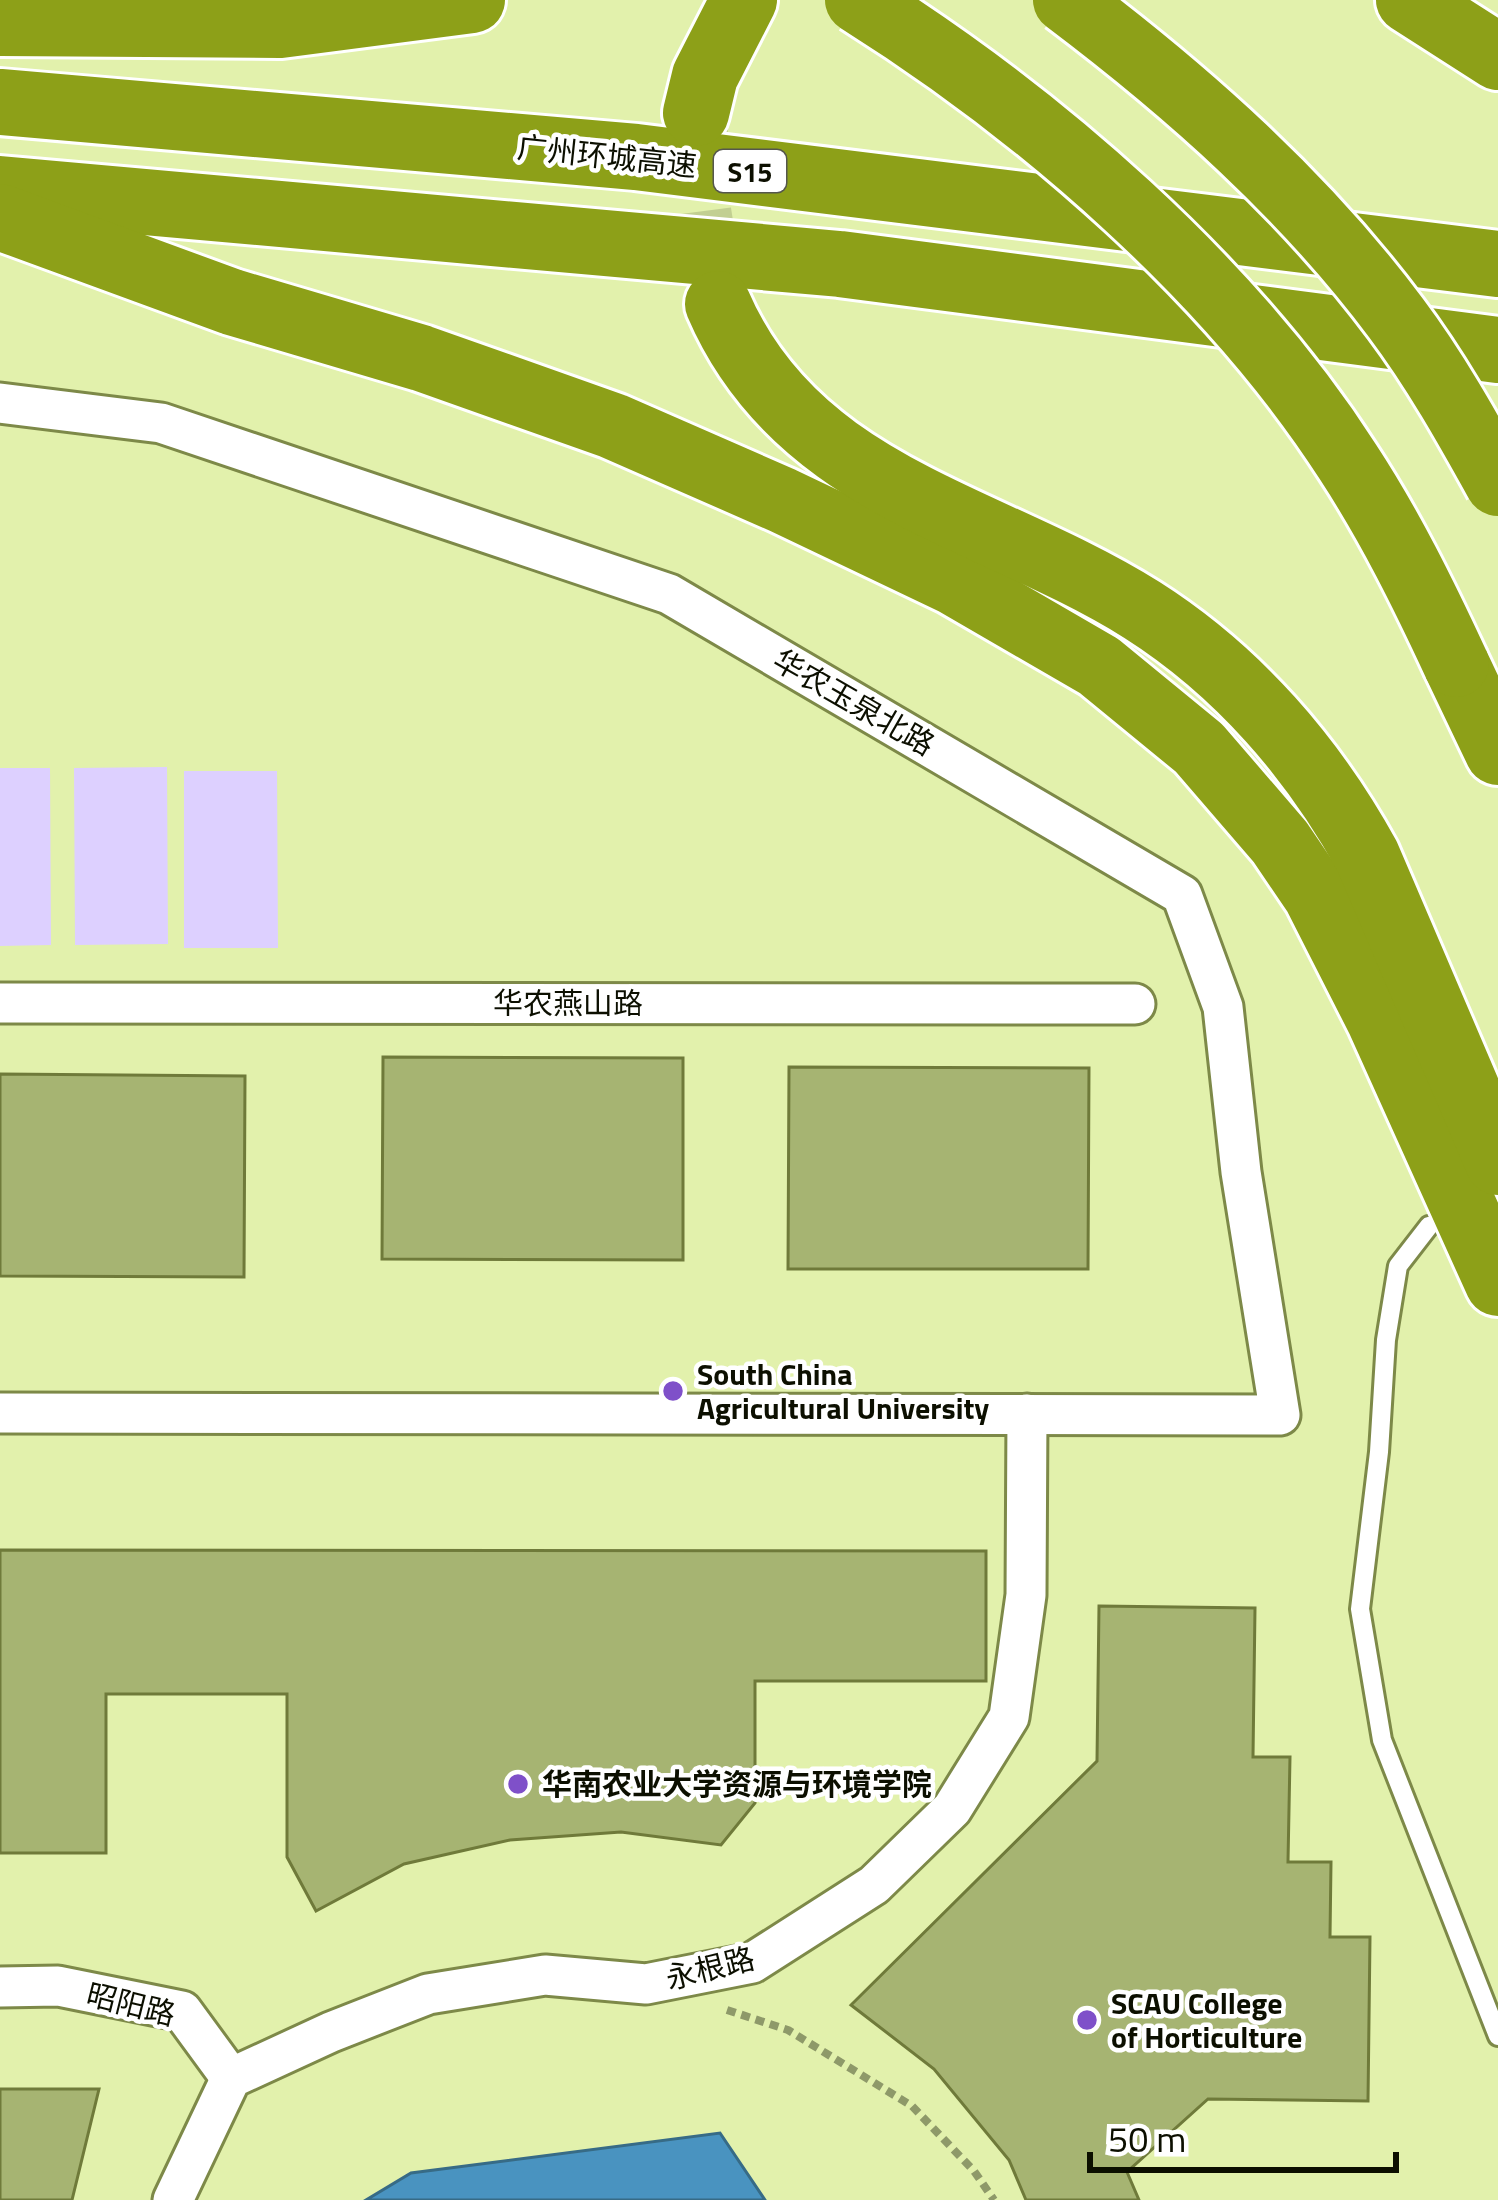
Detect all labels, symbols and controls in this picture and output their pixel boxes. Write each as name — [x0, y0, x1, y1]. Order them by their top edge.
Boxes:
street label: 广州环城高速 — [515, 124, 699, 188]
road number: S15 — [714, 150, 786, 192]
street label: 华农玉泉北路 — [765, 637, 943, 767]
street label: 华农燕山路 — [493, 980, 643, 1026]
place label: South China Agricultural University — [697, 1351, 989, 1431]
marker: South China Agricultural University — [660, 1378, 686, 1404]
place label: 华南农业大学资源与环境学院 — [542, 1761, 932, 1807]
marker: 华南农业大学资源与环境学院 — [505, 1771, 531, 1797]
street label: 永根路 — [661, 1935, 759, 2001]
street label: 昭阳路 — [82, 1971, 180, 2037]
place label: SCAU College of Horticulture — [1111, 1980, 1302, 2060]
marker: SCAU College of Horticulture — [1074, 2007, 1100, 2033]
scale bar — [1090, 2098, 1396, 2172]
text: 50 m — [1108, 2111, 1186, 2166]

